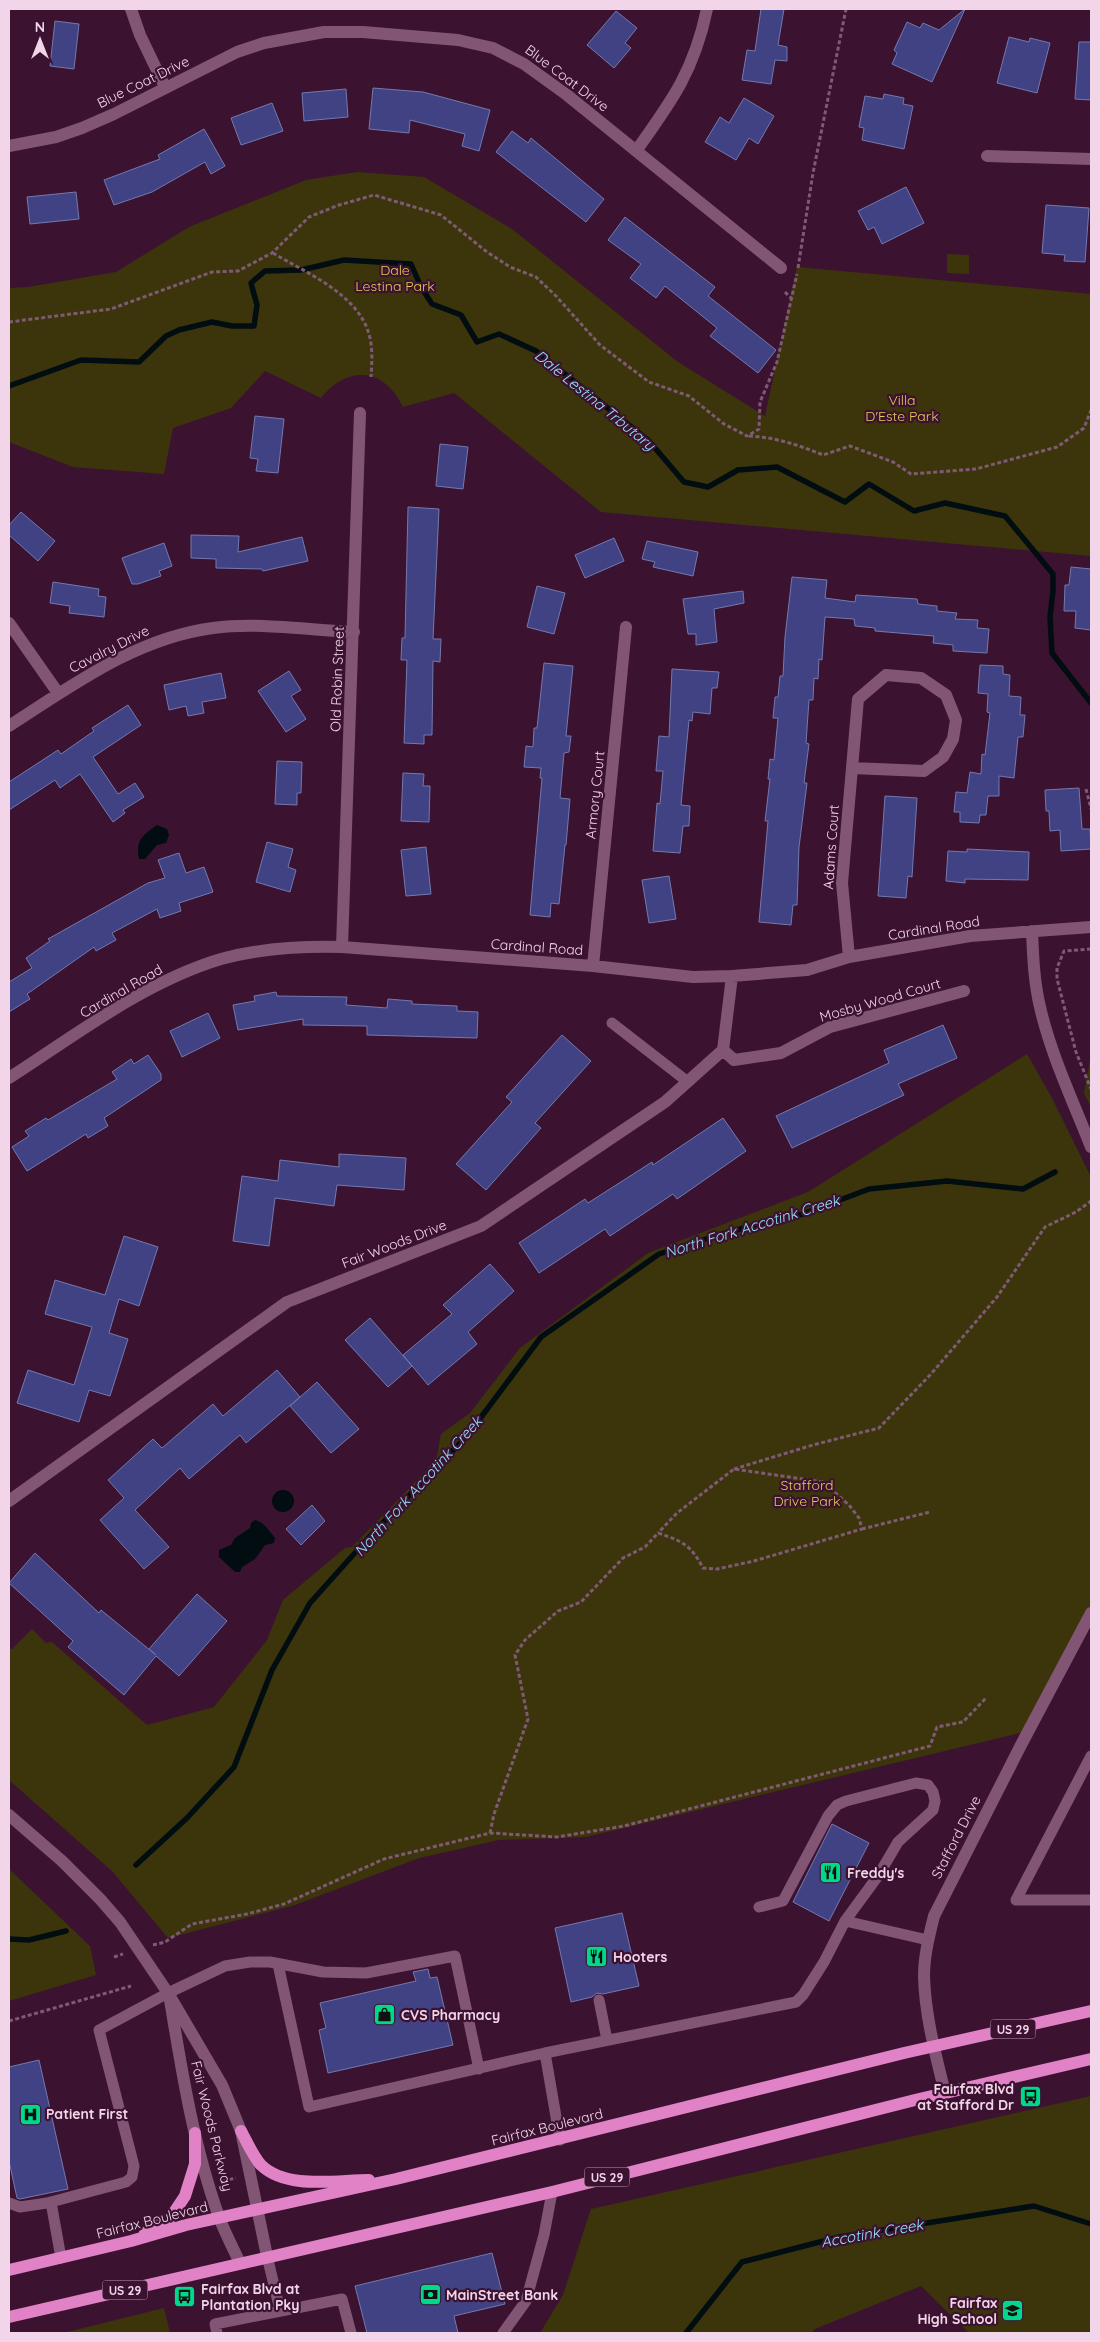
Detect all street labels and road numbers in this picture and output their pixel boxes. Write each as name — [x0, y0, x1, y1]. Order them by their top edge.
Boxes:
street label: Blue Coat Drive — [522, 41, 613, 115]
street label: Blue Coat Drive — [94, 52, 192, 112]
street label: Cavalry Drive — [66, 621, 152, 677]
street label: Old Robin Street — [326, 626, 348, 732]
street label: Armory Court — [581, 750, 609, 840]
street label: Adams Court — [819, 804, 843, 890]
street label: Cardinal Road — [887, 912, 981, 944]
street label: Cardinal Road — [490, 935, 584, 959]
street label: Cardinal Road — [76, 960, 166, 1022]
street label: Mosby Wood Court — [817, 974, 943, 1026]
street label: Fair Woods Drive — [339, 1216, 449, 1272]
street label: Stafford Drive — [927, 1792, 985, 1882]
road number: US 29 — [990, 2020, 1036, 2038]
street label: Fair Woods Parkway — [187, 2059, 237, 2193]
street label: Fairfax Boulevard — [489, 2104, 605, 2150]
road number: US 29 — [584, 2168, 630, 2186]
street label: Fairfax Boulevard — [94, 2197, 210, 2243]
road number: US 29 — [102, 2280, 148, 2300]

